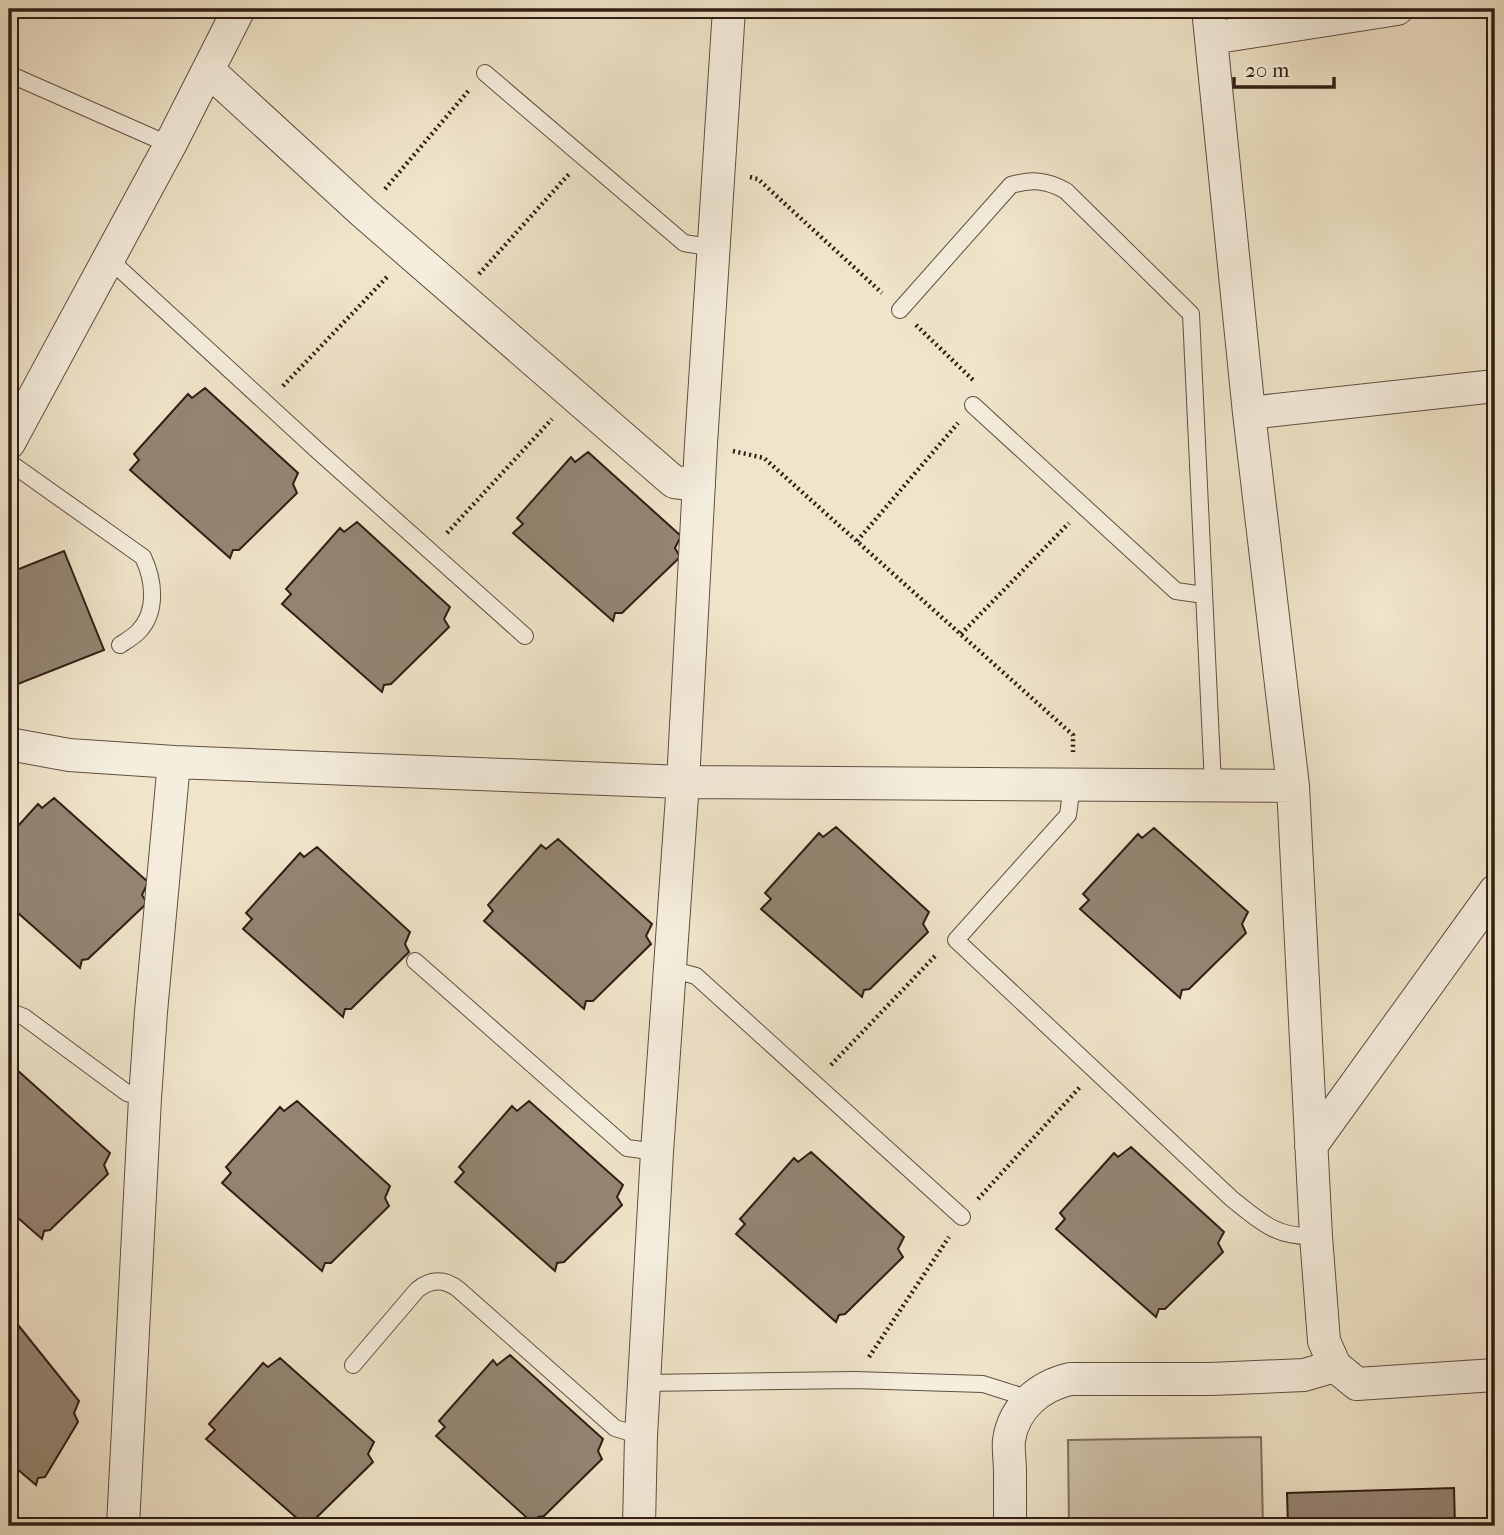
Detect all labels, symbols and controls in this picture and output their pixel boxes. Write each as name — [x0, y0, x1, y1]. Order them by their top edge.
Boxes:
scale bar — [1234, 46, 1334, 90]
text: 20 m — [1245, 58, 1290, 82]

